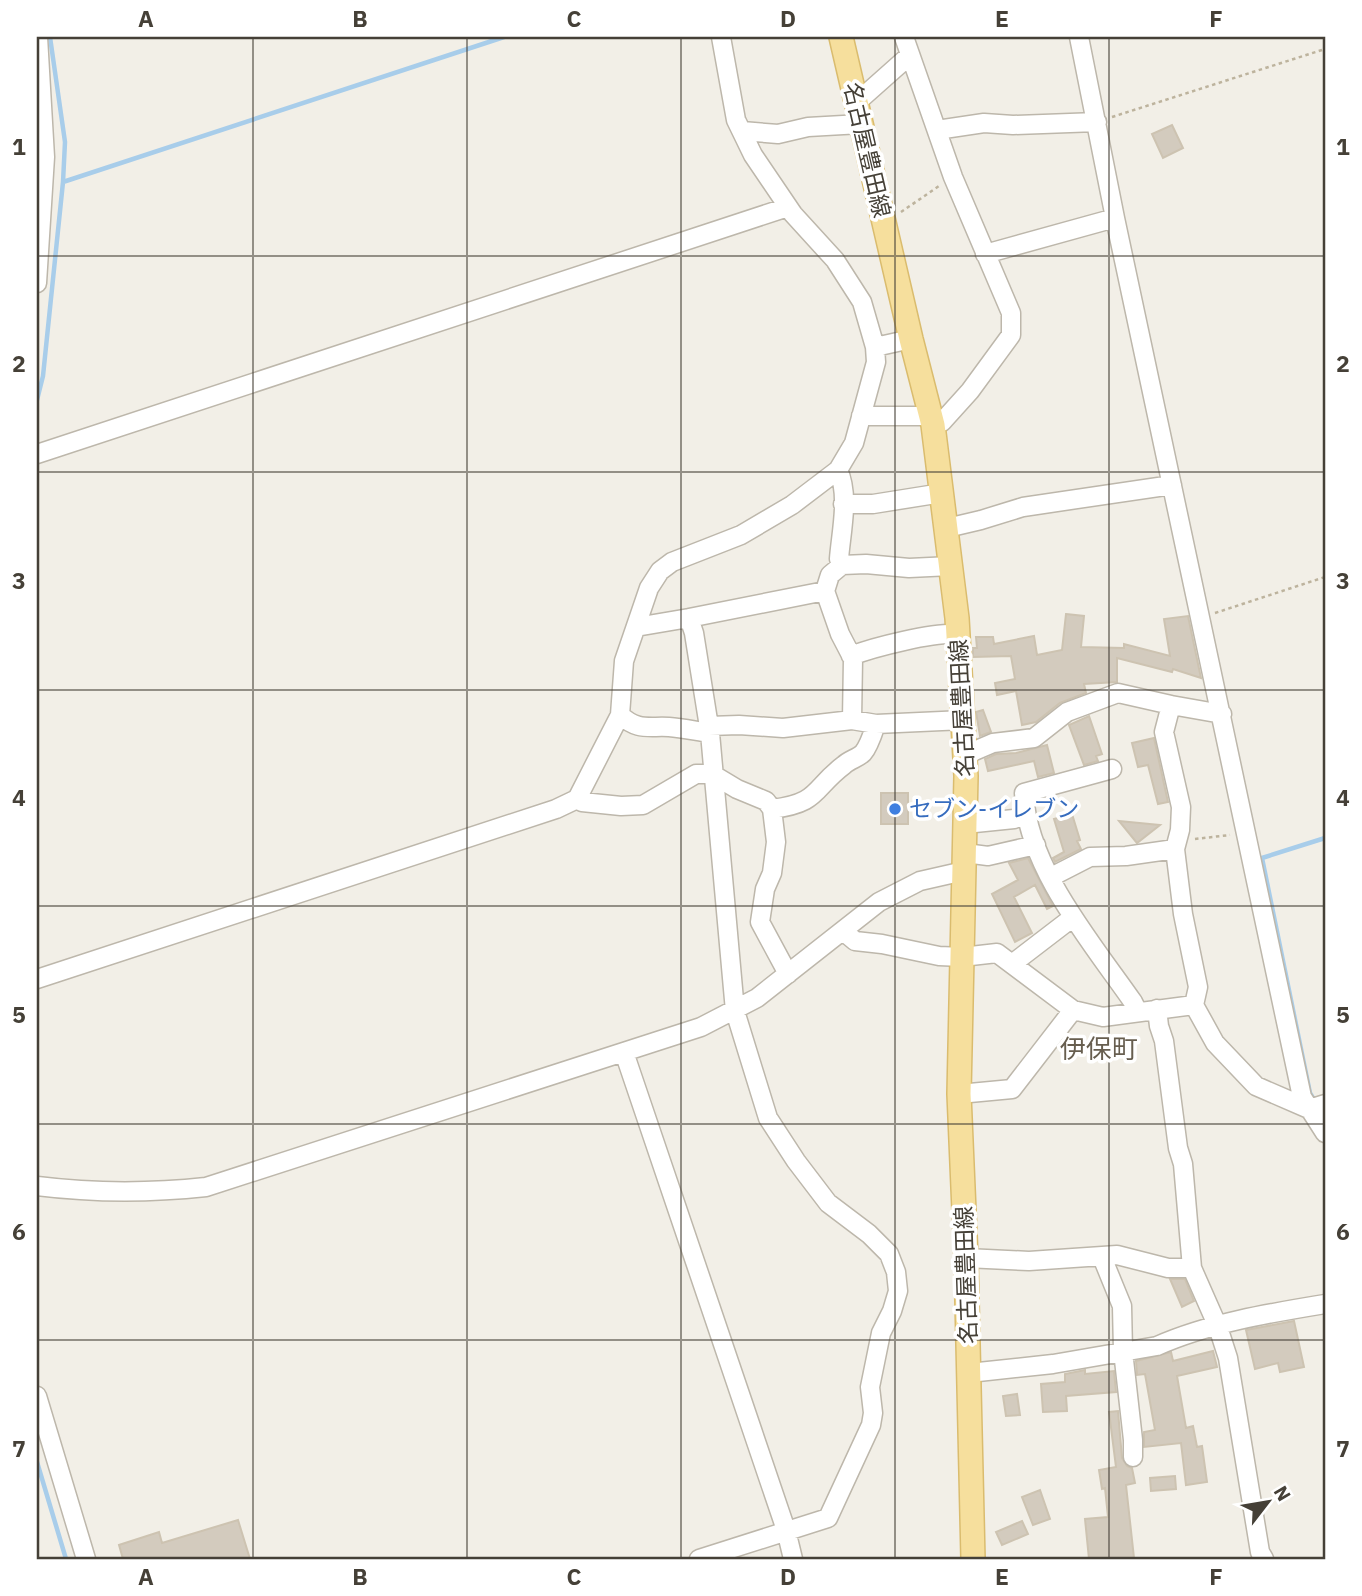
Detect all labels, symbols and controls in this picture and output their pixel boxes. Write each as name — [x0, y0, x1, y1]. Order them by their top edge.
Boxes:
text: A — [138, 3, 154, 33]
text: B — [352, 3, 368, 33]
text: C — [567, 3, 582, 33]
text: D — [780, 3, 796, 33]
text: E — [995, 3, 1009, 33]
text: F — [1209, 3, 1223, 33]
street label: 名古屋豊田線 — [838, 79, 898, 220]
text: 1 — [12, 131, 26, 161]
text: 1 — [1336, 131, 1350, 161]
text: 2 — [12, 348, 26, 378]
text: 2 — [1336, 348, 1350, 378]
text: 3 — [12, 565, 26, 595]
text: 3 — [1336, 565, 1350, 595]
street label: 名古屋豊田線 — [942, 638, 980, 778]
text: 4 — [12, 782, 26, 812]
text: 4 — [1336, 782, 1350, 812]
place label: セブン-イレブン — [909, 793, 1079, 823]
marker: セブン-イレブン — [887, 801, 903, 817]
text: 5 — [12, 999, 26, 1029]
text: 5 — [1336, 999, 1350, 1029]
district label: 伊保町 — [1060, 1031, 1138, 1065]
street label: 名古屋豊田線 — [948, 1206, 982, 1345]
text: 6 — [12, 1216, 26, 1246]
text: 6 — [1336, 1216, 1350, 1246]
text: 7 — [12, 1433, 26, 1463]
text: 7 — [1336, 1433, 1350, 1463]
north arrow — [1232, 1466, 1302, 1536]
text: N — [1269, 1481, 1296, 1505]
text: A — [138, 1561, 154, 1591]
text: B — [352, 1561, 368, 1591]
text: C — [567, 1561, 582, 1591]
text: D — [780, 1561, 796, 1591]
text: E — [995, 1561, 1009, 1591]
text: F — [1209, 1561, 1223, 1591]

